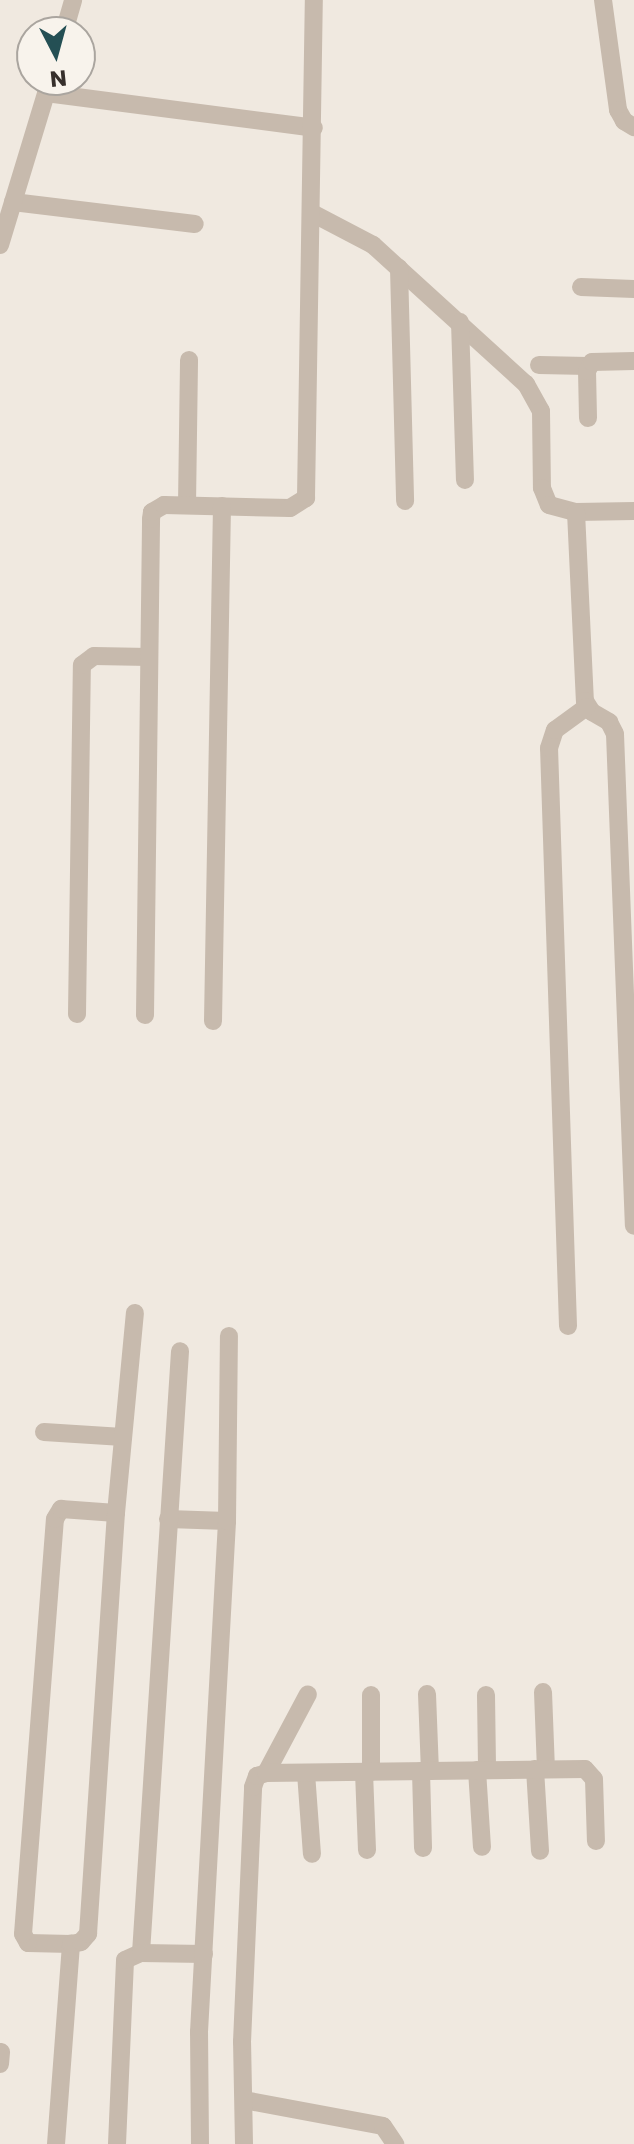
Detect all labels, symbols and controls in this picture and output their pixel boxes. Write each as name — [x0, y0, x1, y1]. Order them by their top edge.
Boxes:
north arrow — [16, 16, 96, 96]
text: N — [49, 62, 68, 95]

